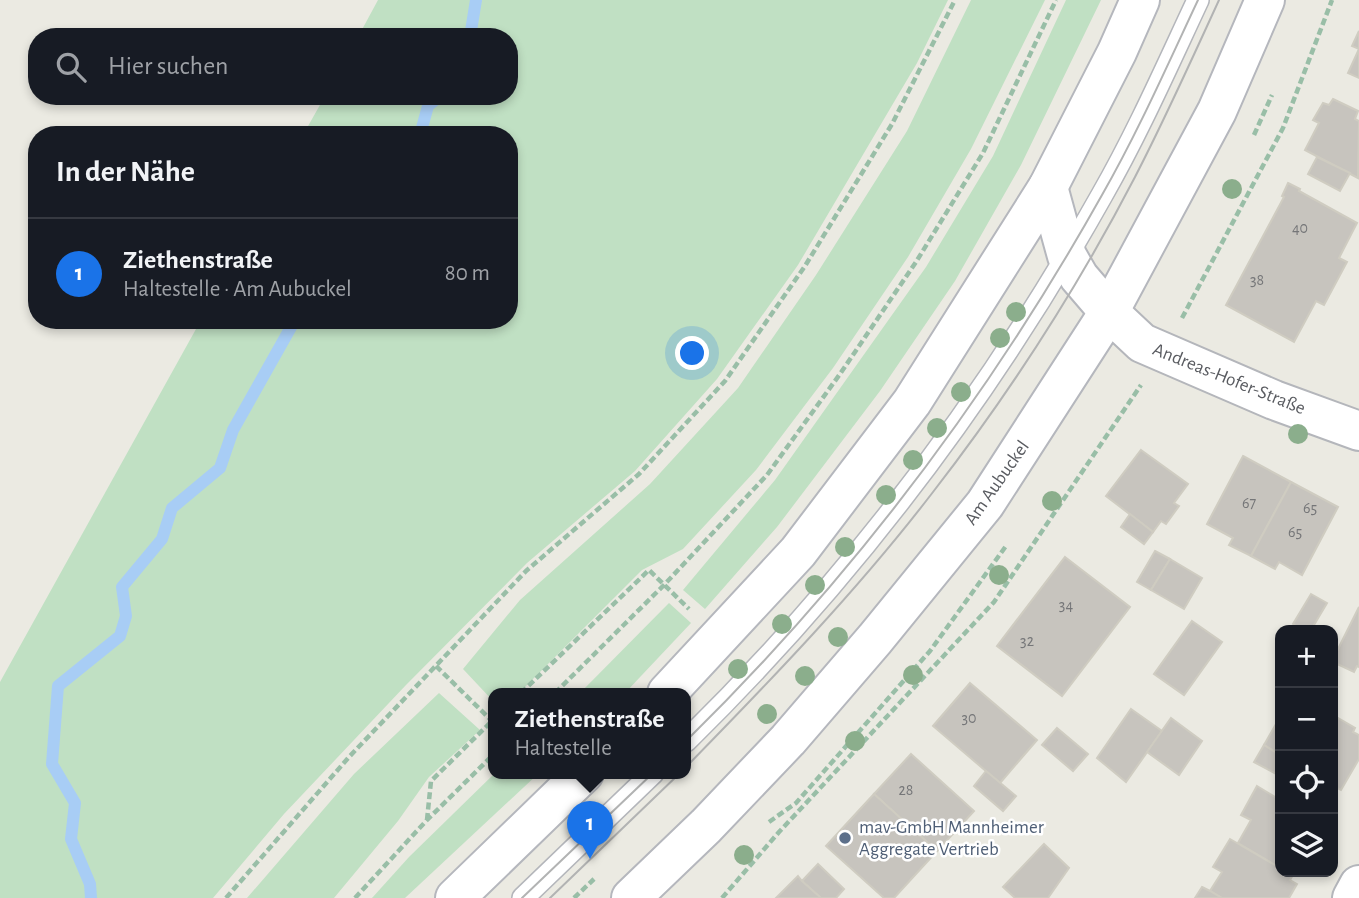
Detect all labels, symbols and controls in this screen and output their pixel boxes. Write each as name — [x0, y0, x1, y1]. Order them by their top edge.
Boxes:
search box — [28, 28, 518, 105]
icon: search — [52, 48, 90, 86]
text: Hier suchen — [108, 53, 229, 79]
text: In der Nähe — [56, 157, 195, 187]
house number: 40 — [1292, 220, 1308, 236]
text: Ziethenstraße — [123, 247, 273, 273]
text: 1 — [75, 262, 83, 285]
text: 80 m — [445, 262, 490, 285]
house number: 38 — [1250, 272, 1264, 288]
text: Haltestelle · Am Aubuckel — [123, 278, 352, 301]
your location — [675, 336, 709, 370]
street label: Andreas-Hofer-Straße — [1150, 340, 1308, 418]
street label: Am Aubuckel — [961, 437, 1033, 529]
house number: 67 — [1242, 495, 1256, 511]
house number: 65 — [1303, 500, 1317, 516]
house number: 65 — [1288, 524, 1302, 540]
house number: 34 — [1059, 597, 1073, 613]
map controls — [1275, 625, 1338, 877]
button: + — [1275, 625, 1338, 688]
house number: 32 — [1020, 633, 1034, 649]
popup — [488, 688, 691, 779]
button: − — [1275, 688, 1338, 751]
text: Ziethenstraße — [515, 706, 664, 732]
house number: 30 — [961, 710, 977, 726]
text: Haltestelle — [515, 737, 612, 760]
button: locate — [1275, 751, 1338, 814]
house number: 28 — [899, 782, 913, 798]
pin: 1 — [567, 801, 613, 859]
button: layers — [1275, 814, 1338, 877]
place label: mav-GmbH Mannheimer Aggregate Vertrieb — [859, 818, 1044, 859]
marker: mav-GmbH Mannheimer Aggregate Vertrieb — [837, 830, 853, 846]

